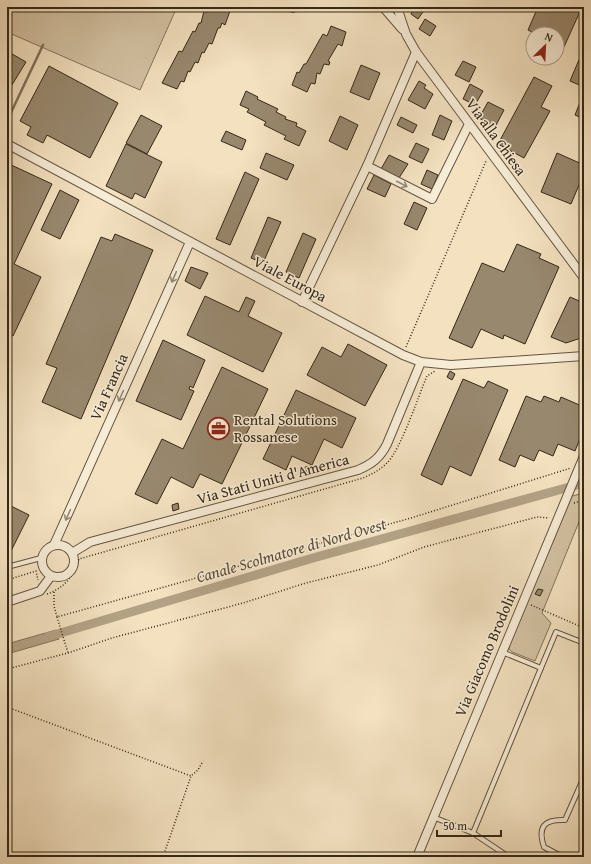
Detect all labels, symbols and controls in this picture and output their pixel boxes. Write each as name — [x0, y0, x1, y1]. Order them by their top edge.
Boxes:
north arrow — [525, 26, 565, 66]
text: N — [542, 28, 556, 46]
street label: Via alla Chiesa — [461, 94, 532, 180]
one-way arrow — [396, 181, 408, 188]
street label: Viale Europa — [250, 250, 331, 307]
one-way arrow — [170, 271, 177, 283]
street label: Via Francia — [84, 350, 133, 424]
one-way arrow — [116, 389, 124, 401]
place label: Rental Solutions Rossanese — [234, 409, 337, 447]
office icon: Rental Solutions Rossanese — [206, 416, 232, 442]
street label: Via Stati Uniti d'America — [194, 448, 351, 509]
one-way arrow — [64, 508, 71, 520]
water label: Canale Scolmatore di Nord Ovest — [193, 511, 390, 589]
street label: Via Giacomo Brodolini — [449, 582, 524, 720]
scale bar — [437, 812, 501, 838]
text: 50 m — [443, 817, 467, 834]

